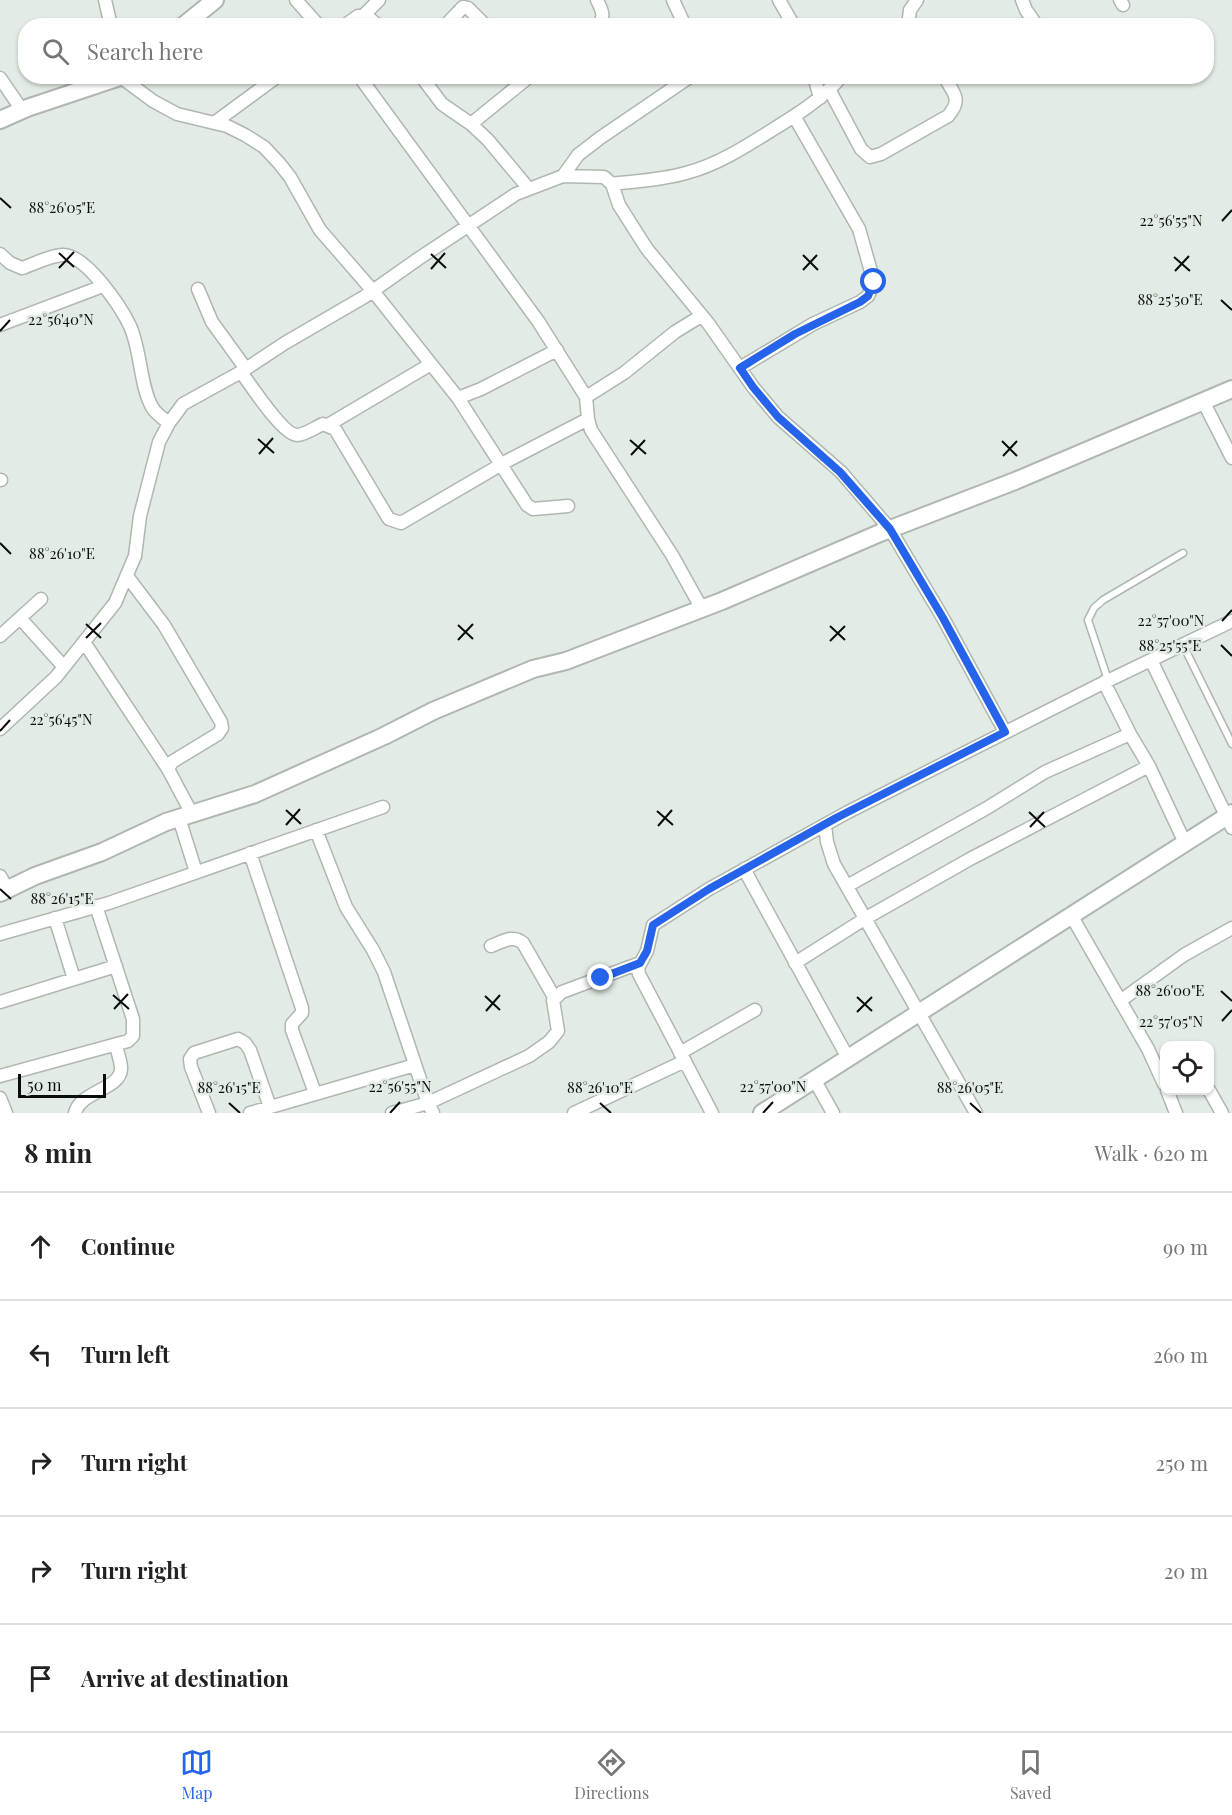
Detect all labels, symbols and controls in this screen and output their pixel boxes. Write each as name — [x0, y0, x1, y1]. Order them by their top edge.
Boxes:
search box — [18, 18, 1214, 84]
icon: search — [39, 35, 72, 68]
text: Search here — [87, 36, 203, 66]
text: 88°26'05"E — [29, 197, 95, 217]
text: 22°56'55"N — [1139, 210, 1203, 230]
route start — [860, 268, 886, 294]
text: 88°25'50"E — [1137, 289, 1203, 309]
text: 22°56'40"N — [28, 309, 94, 329]
text: 88°26'10"E — [29, 543, 95, 563]
text: 22°57'00"N — [1138, 610, 1205, 630]
text: 88°25'55"E — [1139, 635, 1201, 655]
text: 22°56'45"N — [29, 709, 93, 729]
text: 88°26'15"E — [30, 888, 94, 908]
route end — [587, 964, 613, 990]
text: 88°26'00"E — [1135, 980, 1205, 1000]
text: 22°57'05"N — [1139, 1011, 1204, 1031]
map controls — [1160, 1041, 1214, 1095]
button: locate — [1160, 1041, 1214, 1095]
scale bar — [18, 1071, 106, 1098]
text: 50 m — [27, 1074, 61, 1095]
text: 22°56'55"N — [368, 1076, 432, 1096]
text: 22°57'00"N — [740, 1076, 807, 1096]
text: 88°26'15"E — [197, 1077, 261, 1097]
text: 88°26'10"E — [567, 1077, 633, 1097]
text: 88°26'05"E — [937, 1077, 1003, 1097]
text: 8 min — [24, 1135, 92, 1170]
text: Walk · 620 m — [1095, 1139, 1208, 1166]
icon: ahead — [24, 1230, 57, 1263]
text: Continue — [81, 1231, 175, 1261]
text: 90 m — [1163, 1233, 1208, 1260]
icon: left — [24, 1338, 57, 1371]
text: Turn left — [81, 1339, 170, 1369]
text: 260 m — [1153, 1341, 1208, 1368]
icon: right — [24, 1446, 57, 1479]
text: Turn right — [81, 1447, 187, 1477]
text: 250 m — [1155, 1449, 1208, 1476]
icon: right — [24, 1554, 57, 1587]
text: Turn right — [81, 1555, 187, 1585]
text: 20 m — [1164, 1557, 1208, 1584]
icon: arrive — [24, 1662, 57, 1695]
text: Arrive at destination — [81, 1663, 289, 1693]
tab: Map — [180, 1746, 213, 1803]
tab: Directions — [574, 1746, 649, 1803]
tab: Saved — [1010, 1746, 1052, 1803]

